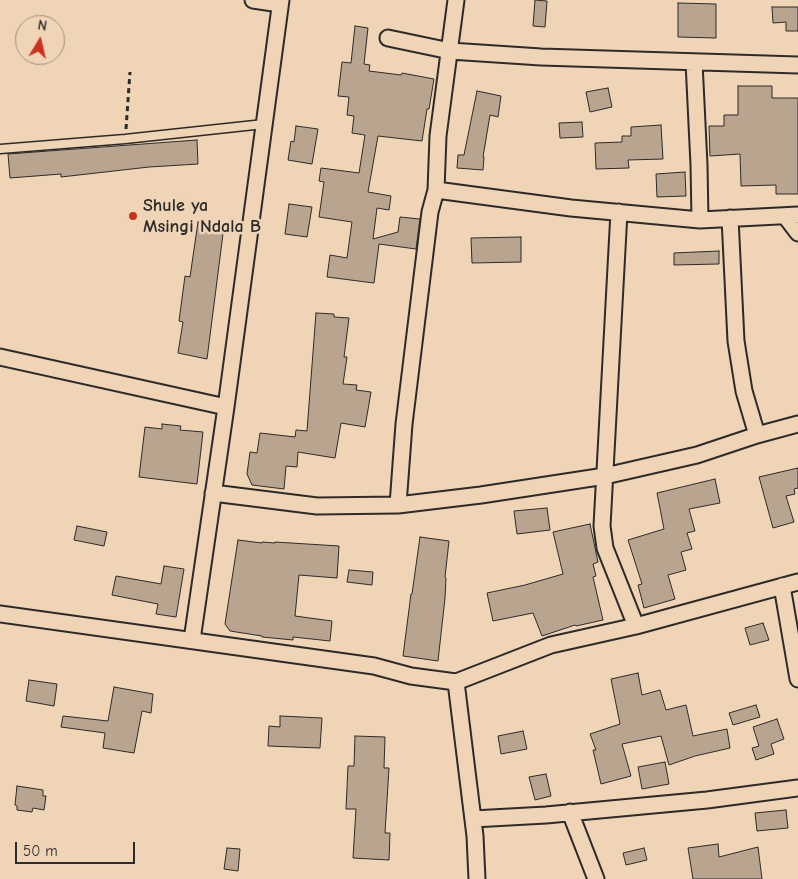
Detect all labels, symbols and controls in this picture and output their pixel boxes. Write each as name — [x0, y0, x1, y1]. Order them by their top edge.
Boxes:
north arrow — [15, 15, 65, 65]
text: N — [36, 17, 48, 35]
place label: Shule ya Msingi Ndala B — [143, 195, 261, 238]
marker: Shule ya Msingi Ndala B — [127, 210, 139, 222]
scale bar — [18, 832, 138, 864]
text: 50 m — [23, 842, 58, 860]

